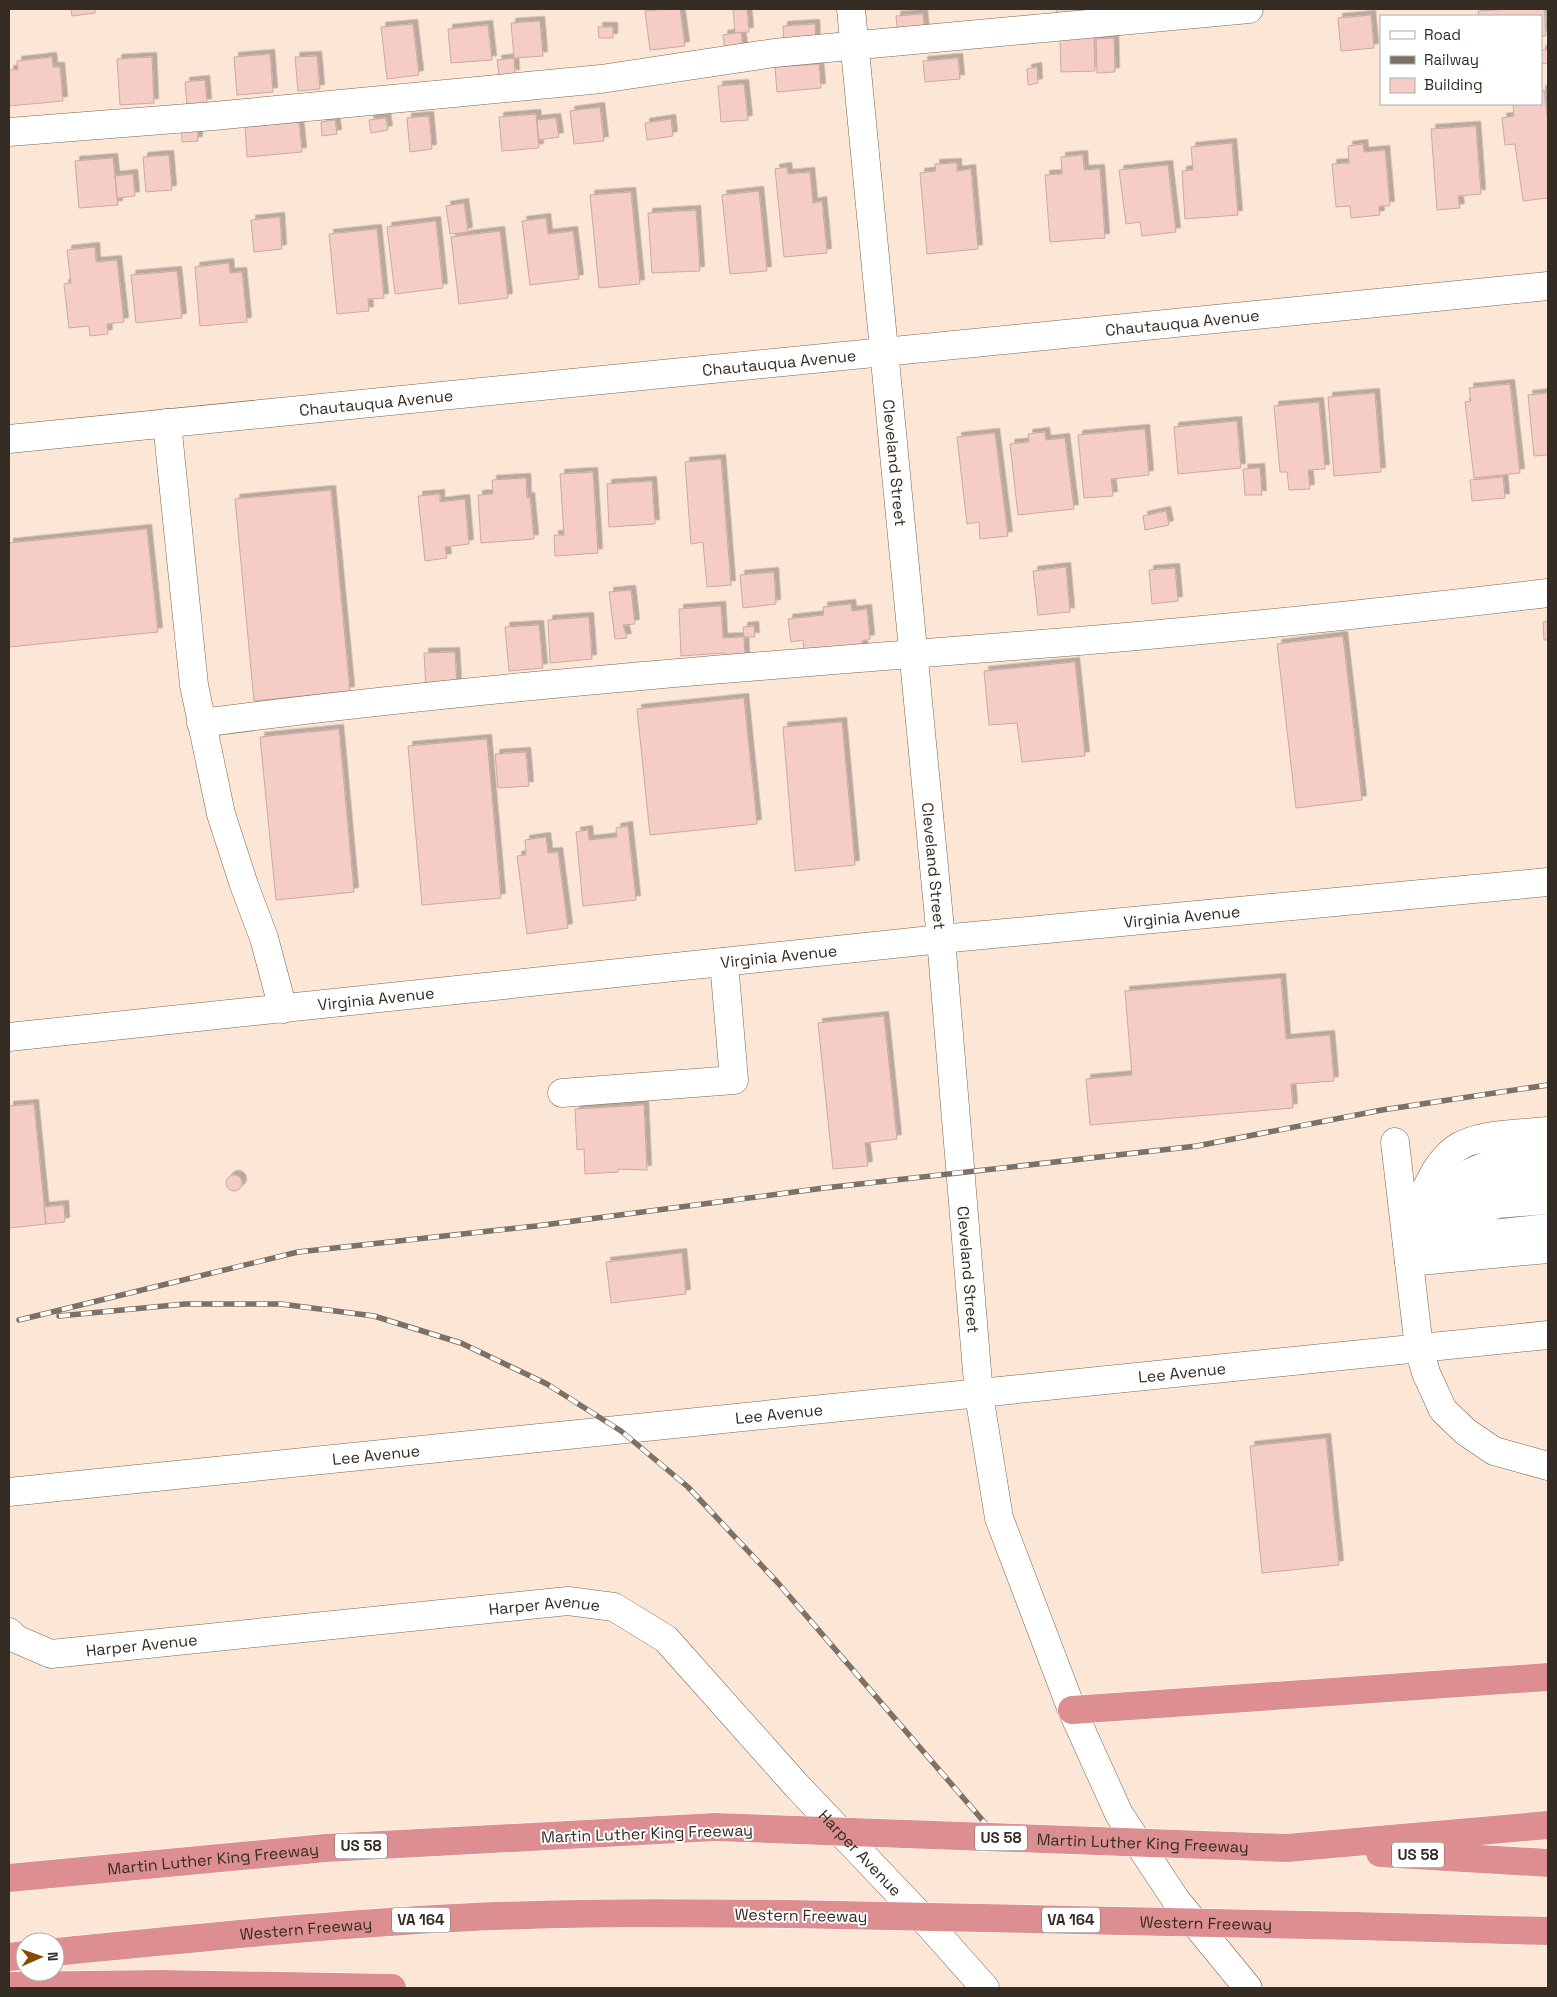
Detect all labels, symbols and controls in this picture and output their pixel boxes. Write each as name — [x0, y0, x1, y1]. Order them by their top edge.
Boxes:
legend — [1380, 15, 1542, 105]
text: Road — [1424, 25, 1461, 44]
text: Railway — [1424, 50, 1479, 69]
text: Building — [1424, 75, 1483, 94]
street label: Chautauqua Avenue — [1104, 305, 1260, 341]
street label: Chautauqua Avenue — [701, 345, 857, 381]
street label: Chautauqua Avenue — [298, 385, 454, 421]
street label: Cleveland Street — [878, 398, 911, 527]
street label: Cleveland Street — [917, 802, 950, 931]
street label: Virginia Avenue — [1123, 901, 1241, 933]
street label: Virginia Avenue — [719, 940, 838, 973]
street label: Virginia Avenue — [317, 982, 435, 1015]
street label: Cleveland Street — [952, 1205, 984, 1334]
street label: Lee Avenue — [1137, 1358, 1227, 1388]
street label: Lee Avenue — [734, 1399, 824, 1429]
street label: Lee Avenue — [331, 1440, 421, 1470]
street label: Harper Avenue — [488, 1591, 601, 1620]
street label: Harper Avenue — [85, 1629, 198, 1661]
street label: Harper Avenue — [814, 1805, 906, 1901]
street label: Martin Luther King Freeway — [541, 1819, 753, 1848]
road number: US 58 — [975, 1826, 1027, 1850]
street label: Martin Luther King Freeway — [1036, 1829, 1249, 1858]
road number: US 58 — [335, 1834, 387, 1858]
street label: Martin Luther King Freeway — [107, 1839, 320, 1880]
road number: US 58 — [1392, 1842, 1444, 1868]
street label: Western Freeway — [734, 1904, 867, 1927]
road number: VA 164 — [392, 1908, 450, 1932]
road number: VA 164 — [1042, 1908, 1100, 1932]
street label: Western Freeway — [1139, 1911, 1272, 1935]
street label: Western Freeway — [239, 1913, 373, 1945]
north arrow — [15, 1932, 65, 1982]
text: N — [44, 1952, 62, 1962]

